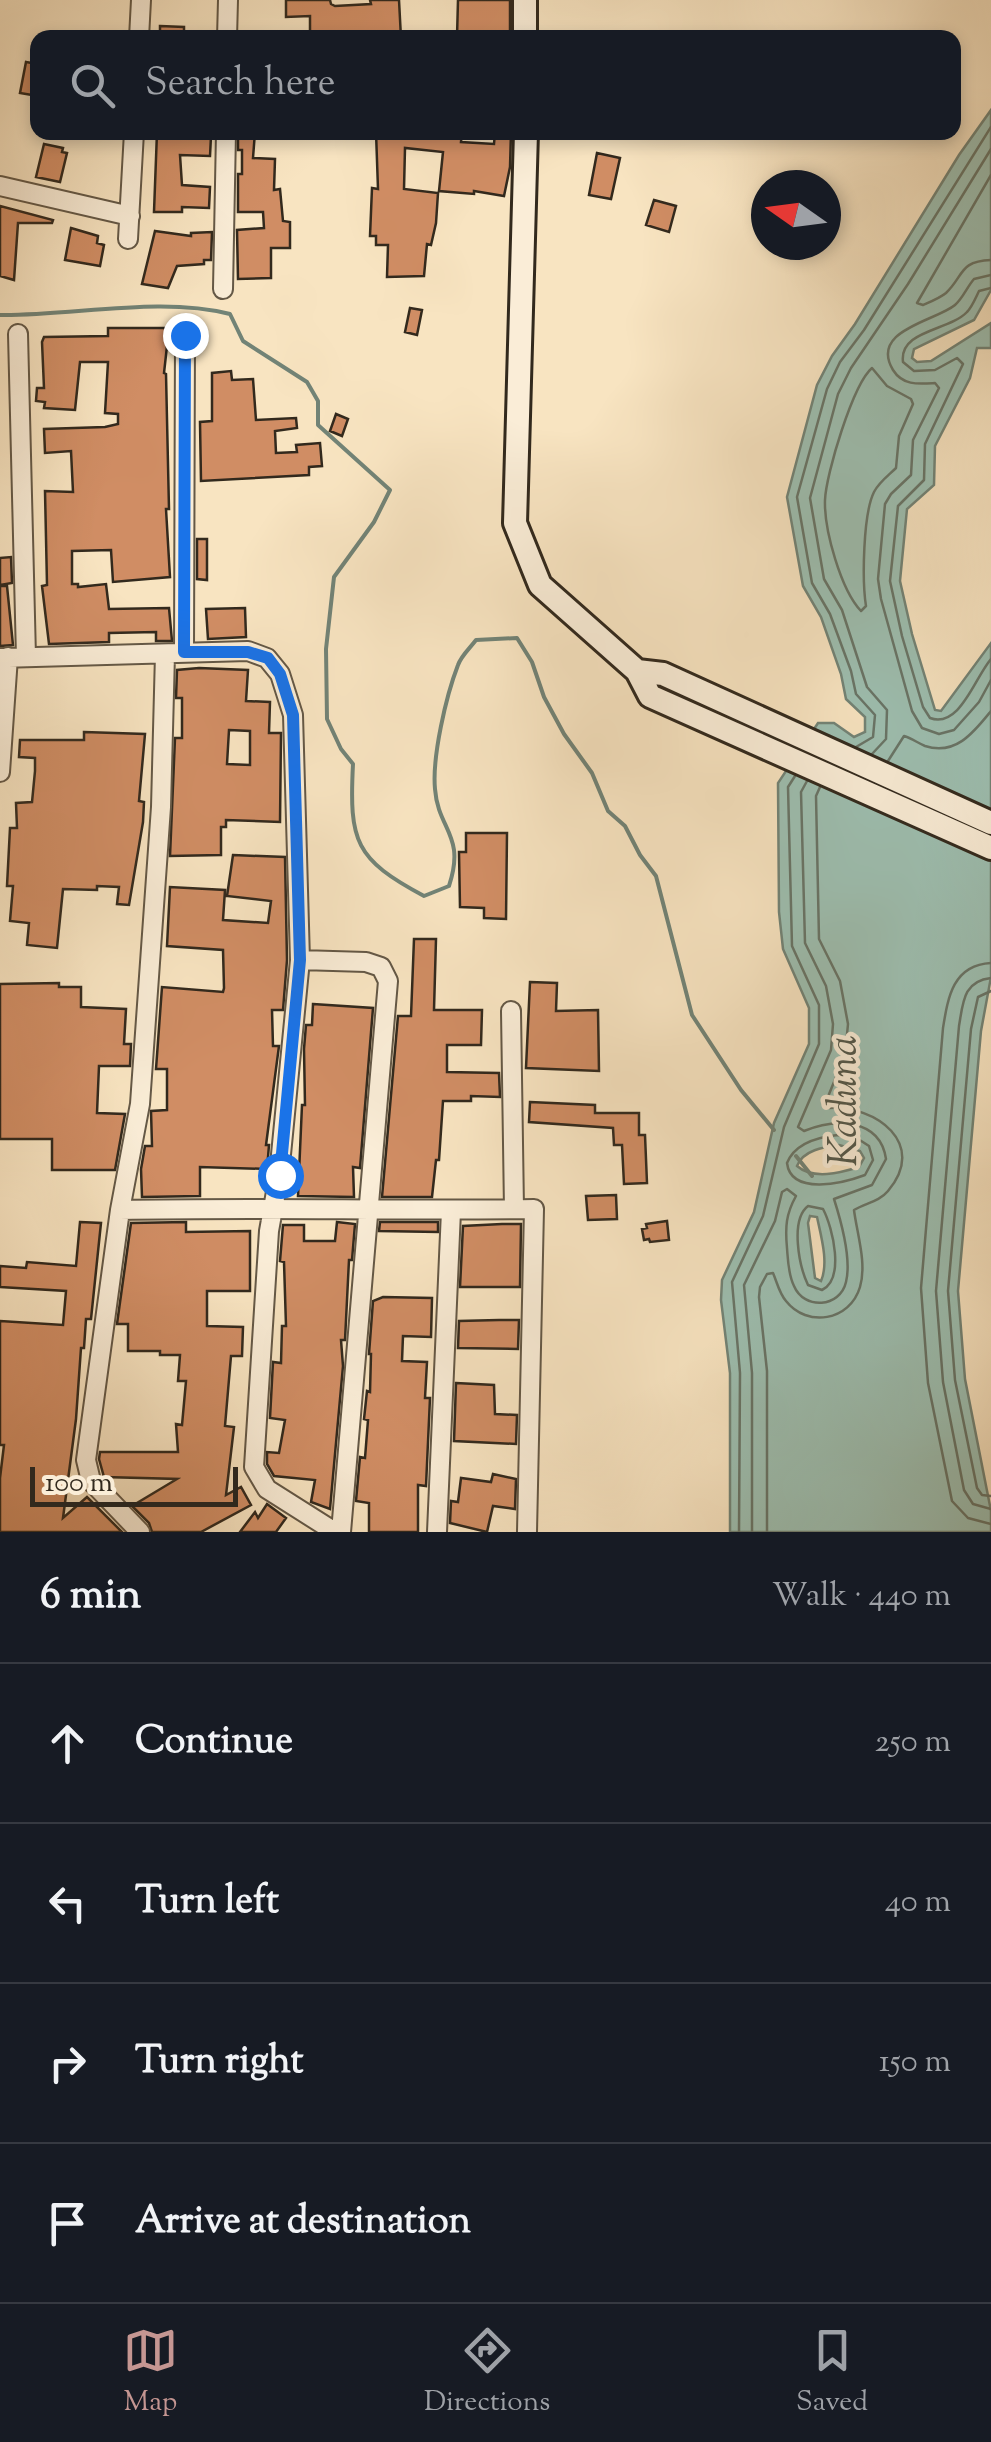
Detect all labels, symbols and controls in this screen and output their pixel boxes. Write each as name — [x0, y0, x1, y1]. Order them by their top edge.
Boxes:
search box — [30, 30, 961, 140]
icon: search — [65, 58, 120, 113]
text: Search here — [145, 58, 336, 112]
north arrow — [751, 170, 841, 260]
route end — [163, 313, 209, 359]
water label: Kaduna — [818, 1036, 875, 1166]
route start — [258, 1153, 304, 1199]
scale bar — [30, 1462, 238, 1506]
text: 100 m — [45, 1464, 113, 1504]
text: 6 min — [40, 1567, 141, 1627]
text: Walk · 440 m — [772, 1574, 951, 1620]
icon: ahead — [40, 1716, 95, 1771]
text: Continue — [135, 1716, 293, 1770]
text: 250 m — [875, 1720, 951, 1766]
icon: left — [40, 1876, 95, 1931]
text: Turn left — [135, 1876, 279, 1930]
text: 40 m — [885, 1880, 951, 1926]
icon: right — [40, 2036, 95, 2091]
text: Turn right — [135, 2036, 303, 2090]
text: 150 m — [879, 2040, 951, 2086]
icon: arrive — [40, 2196, 95, 2251]
text: Arrive at destination — [135, 2196, 471, 2250]
tab: Map — [123, 2323, 178, 2423]
tab: Directions — [424, 2323, 550, 2423]
tab: Saved — [796, 2323, 868, 2423]

